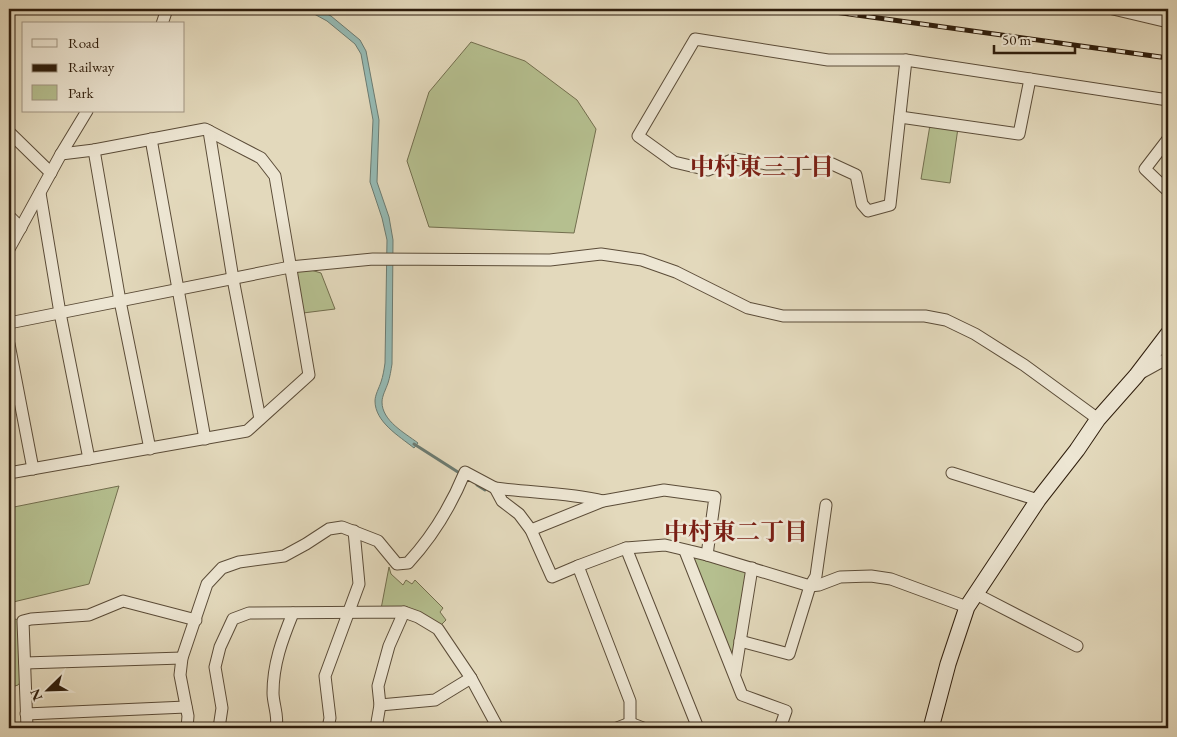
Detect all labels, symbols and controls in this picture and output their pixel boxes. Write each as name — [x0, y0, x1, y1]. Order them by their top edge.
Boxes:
legend — [22, 22, 185, 112]
scale bar — [994, 22, 1076, 54]
text: 50 m — [1002, 30, 1031, 49]
text: Road — [68, 33, 100, 52]
text: Railway — [68, 57, 115, 76]
text: Park — [68, 83, 95, 102]
district label: 中村東三丁目 — [690, 151, 834, 182]
district label: 中村東二丁目 — [664, 516, 808, 547]
north arrow — [22, 664, 72, 714]
text: N — [25, 686, 47, 704]

